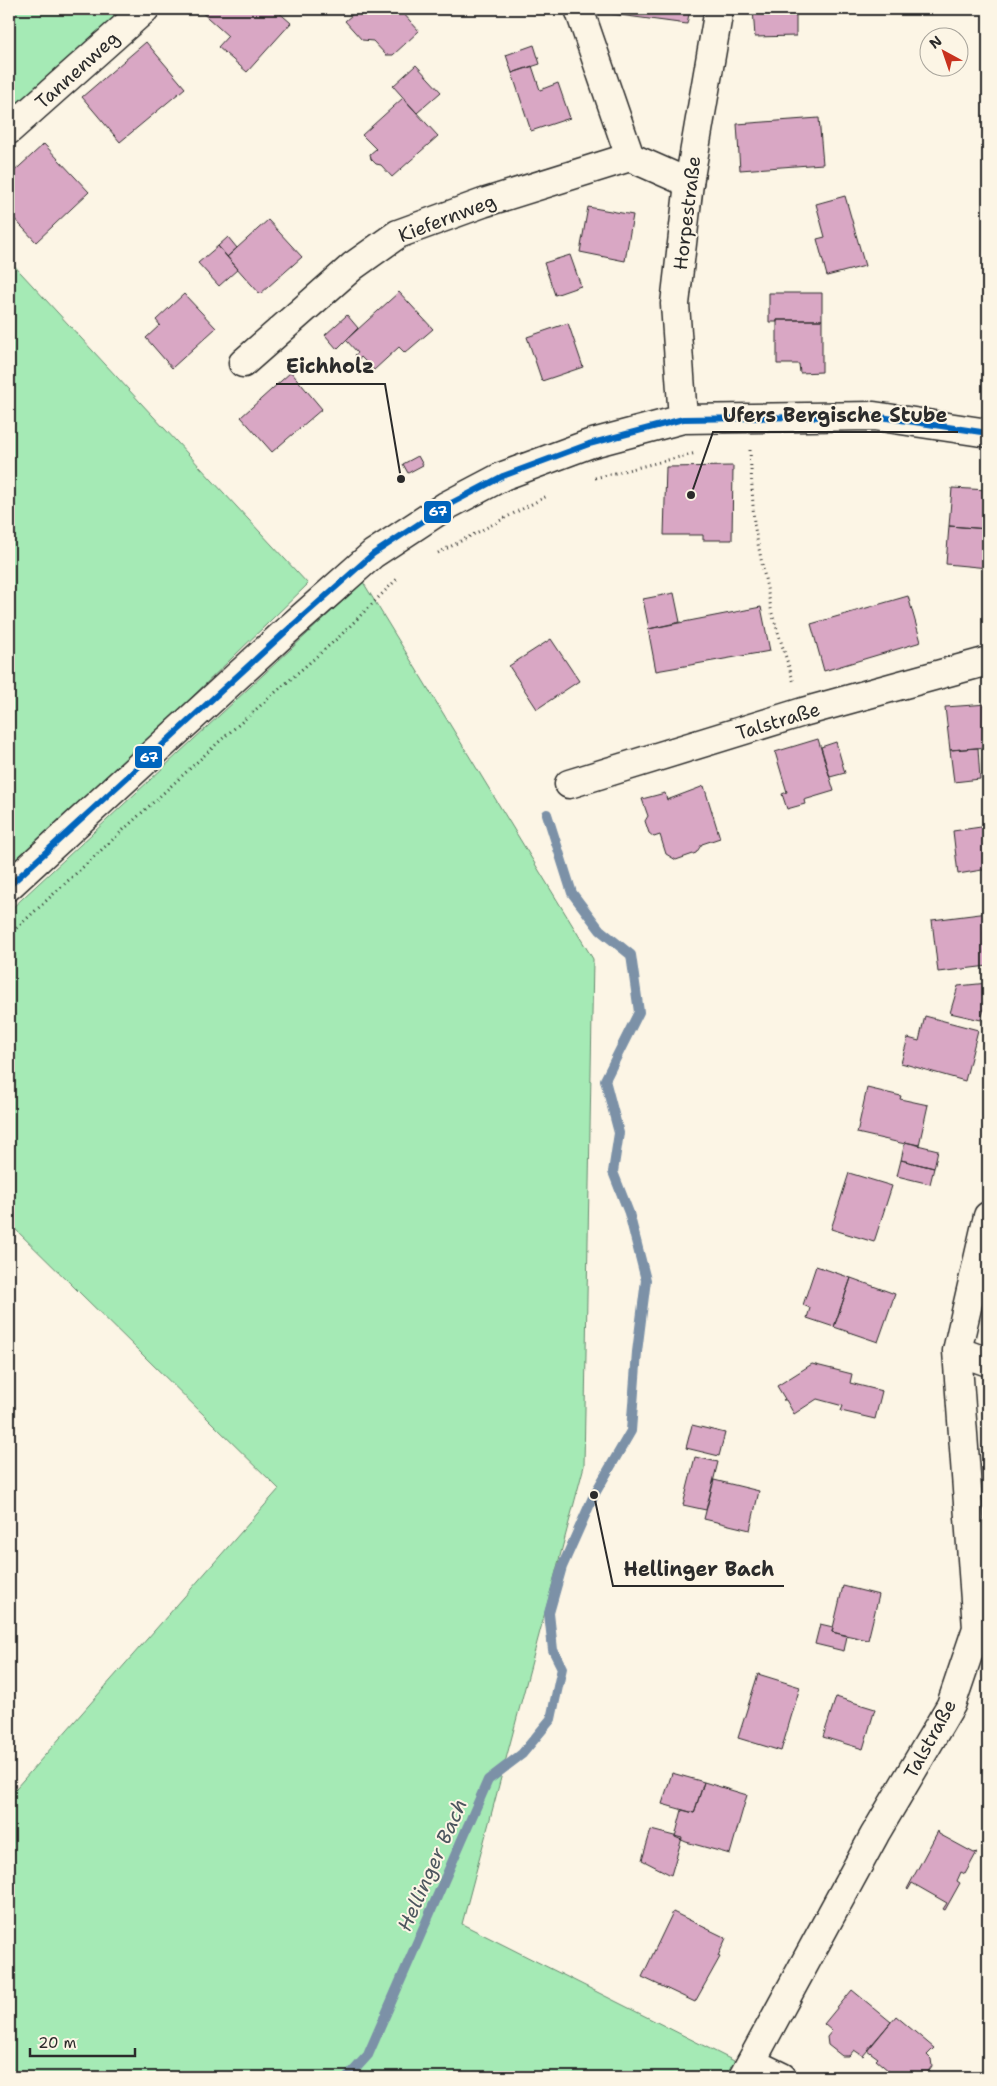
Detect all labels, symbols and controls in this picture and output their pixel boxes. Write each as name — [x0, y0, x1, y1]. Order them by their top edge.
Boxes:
street label: Tannenweg — [30, 26, 124, 114]
north arrow — [920, 28, 970, 78]
text: N — [926, 32, 946, 53]
street label: Horpestraße — [668, 155, 706, 271]
street label: Kiefernweg — [395, 188, 499, 248]
callout: Eichholz — [276, 349, 385, 384]
text: Eichholz — [286, 353, 374, 379]
callout: Ufers Bergische Stube — [713, 397, 958, 432]
text: Ufers Bergische Stube — [723, 402, 947, 428]
line badge: 67 — [423, 500, 452, 524]
text: 67 — [429, 502, 448, 520]
street label: Talstraße — [733, 696, 823, 746]
line badge: 67 — [134, 745, 163, 769]
text: 67 — [140, 748, 159, 766]
callout: Hellinger Bach — [613, 1551, 784, 1586]
text: Hellinger Bach — [624, 1556, 774, 1582]
street label: Talstraße — [898, 1695, 962, 1783]
water label: Hellinger Bach — [391, 1795, 473, 1935]
scale bar — [30, 2026, 135, 2058]
text: 20 m — [38, 2033, 77, 2053]

